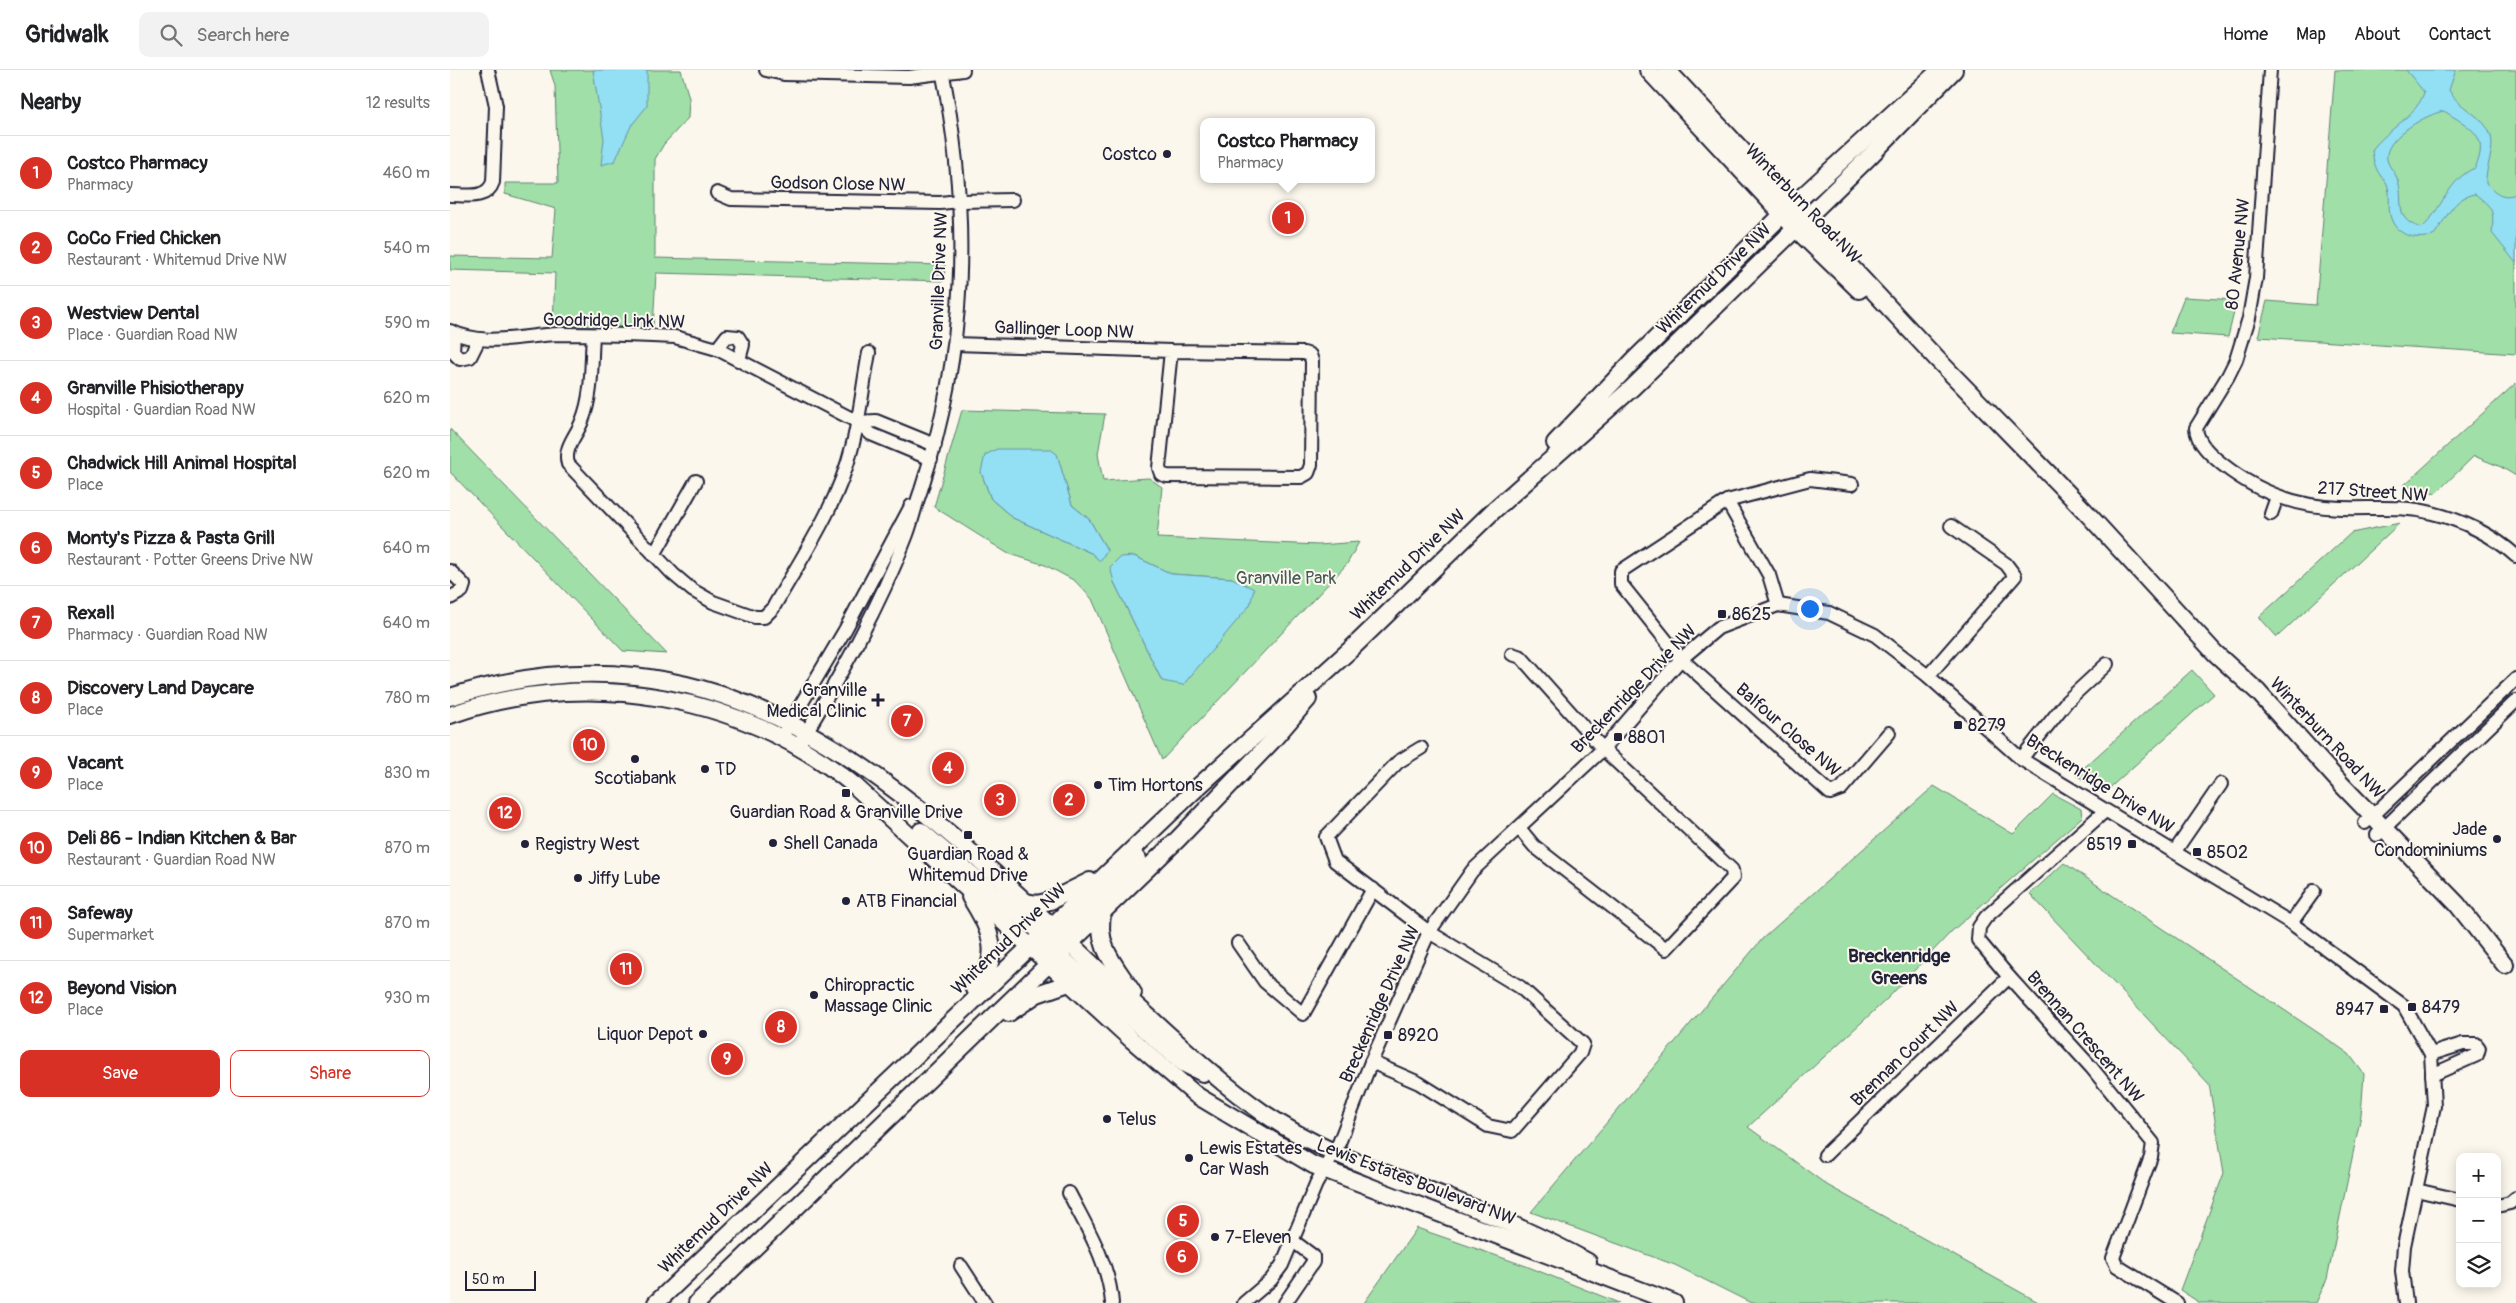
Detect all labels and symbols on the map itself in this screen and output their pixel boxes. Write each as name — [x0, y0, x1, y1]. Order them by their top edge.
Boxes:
street label: Winterburn Road NW — [1740, 139, 1866, 269]
place label: Costco — [1102, 143, 1157, 166]
marker: Costco — [1161, 148, 1173, 160]
street label: Godson Close NW — [770, 171, 906, 197]
street label: 80 Avenue NW — [2221, 197, 2255, 311]
pin: 1 — [1272, 199, 1304, 237]
street label: Granville Drive NW — [925, 211, 953, 351]
street label: Whitemud Drive NW — [1652, 218, 1776, 340]
street label: Goodridge Link NW — [543, 308, 685, 334]
street label: Gallinger Loop NW — [994, 316, 1134, 344]
street label: 217 Street NW — [2317, 477, 2429, 507]
street label: Whitemud Drive NW — [1346, 504, 1470, 626]
park label: Granville Park — [1236, 567, 1337, 590]
your location — [1797, 596, 1823, 622]
place label: 8625 — [1732, 603, 1771, 626]
marker: 8625 — [1716, 608, 1728, 620]
street label: Breckenridge Drive NW — [1567, 620, 1701, 758]
street label: Winterburn Road NW — [2265, 672, 2389, 804]
street label: Balfour Close NW — [1731, 678, 1845, 782]
place label: Granville Medical Clinic — [766, 679, 867, 723]
marker: Granville Medical Clinic — [871, 693, 885, 707]
pin: 7 — [891, 702, 923, 740]
place label: 8279 — [1968, 714, 2006, 737]
marker: 8279 — [1952, 719, 1964, 731]
pin: 10 — [573, 726, 605, 764]
place label: 8801 — [1628, 726, 1665, 749]
street label: Breckenridge Drive NW — [2022, 729, 2178, 839]
marker: 8801 — [1612, 731, 1624, 743]
pin: 4 — [932, 749, 964, 787]
marker: Scotiabank — [629, 753, 641, 765]
place label: TD — [715, 758, 736, 781]
marker: TD — [699, 763, 711, 775]
place label: Scotiabank — [594, 767, 677, 790]
place label: Tim Hortons — [1108, 774, 1203, 797]
marker: Tim Hortons — [1092, 779, 1104, 791]
pin: 3 — [984, 781, 1016, 819]
pin: 2 — [1053, 781, 1085, 819]
marker: Guardian Road & Granville Drive — [840, 787, 852, 799]
pin: 12 — [489, 794, 521, 832]
place label: Guardian Road & Granville Drive — [729, 801, 963, 824]
place label: Jade Condominiums — [2374, 818, 2487, 862]
marker: Guardian Road & Whitemud Drive — [962, 829, 974, 841]
place label: Shell Canada — [783, 832, 878, 855]
place label: Registry West — [535, 833, 640, 856]
place label: 8519 — [2087, 833, 2122, 856]
marker: Jade Condominiums — [2491, 833, 2503, 845]
marker: Shell Canada — [767, 837, 779, 849]
marker: Registry West — [519, 838, 531, 850]
marker: 8519 — [2126, 838, 2138, 850]
place label: 8502 — [2207, 841, 2248, 864]
place label: Guardian Road & Whitemud Drive — [907, 843, 1029, 887]
marker: 8502 — [2191, 846, 2203, 858]
place label: Jiffy Lube — [588, 867, 660, 890]
marker: Jiffy Lube — [572, 872, 584, 884]
street label: Whitemud Drive NW — [947, 878, 1071, 1000]
place label: ATB Financial — [856, 890, 957, 913]
marker: ATB Financial — [840, 895, 852, 907]
street label: Breckenridge Drive NW — [1335, 921, 1425, 1087]
district label: Breckenridge Greens — [1848, 944, 1951, 990]
pin: 11 — [610, 950, 642, 988]
street label: Brennan Crescent NW — [2021, 966, 2149, 1108]
place label: Chiropractic Massage Clinic — [824, 974, 933, 1018]
marker: Chiropractic Massage Clinic — [808, 989, 820, 1001]
street label: Brennan Court NW — [1846, 996, 1964, 1112]
place label: 8479 — [2422, 996, 2460, 1019]
place label: 8947 — [2336, 998, 2374, 1021]
marker: 8479 — [2406, 1001, 2418, 1013]
marker: 8947 — [2378, 1003, 2390, 1015]
pin: 8 — [765, 1008, 797, 1046]
place label: Liquor Depot — [597, 1023, 694, 1046]
place label: 8920 — [1398, 1024, 1439, 1047]
marker: Liquor Depot — [697, 1028, 709, 1040]
marker: 8920 — [1382, 1029, 1394, 1041]
pin: 9 — [711, 1040, 743, 1078]
place label: Telus — [1117, 1108, 1156, 1131]
marker: Telus — [1101, 1113, 1113, 1125]
street label: Lewis Estates Boulevard NW — [1313, 1133, 1519, 1231]
place label: Lewis Estates Car Wash — [1199, 1137, 1302, 1181]
marker: Lewis Estates Car Wash — [1183, 1152, 1195, 1164]
street label: Whitemud Drive NW — [654, 1157, 778, 1279]
pin: 5 — [1167, 1202, 1199, 1240]
place label: 7-Eleven — [1225, 1226, 1292, 1249]
marker: 7-Eleven — [1209, 1231, 1221, 1243]
pin: 6 — [1166, 1238, 1198, 1276]
scale bar — [465, 1268, 536, 1291]

